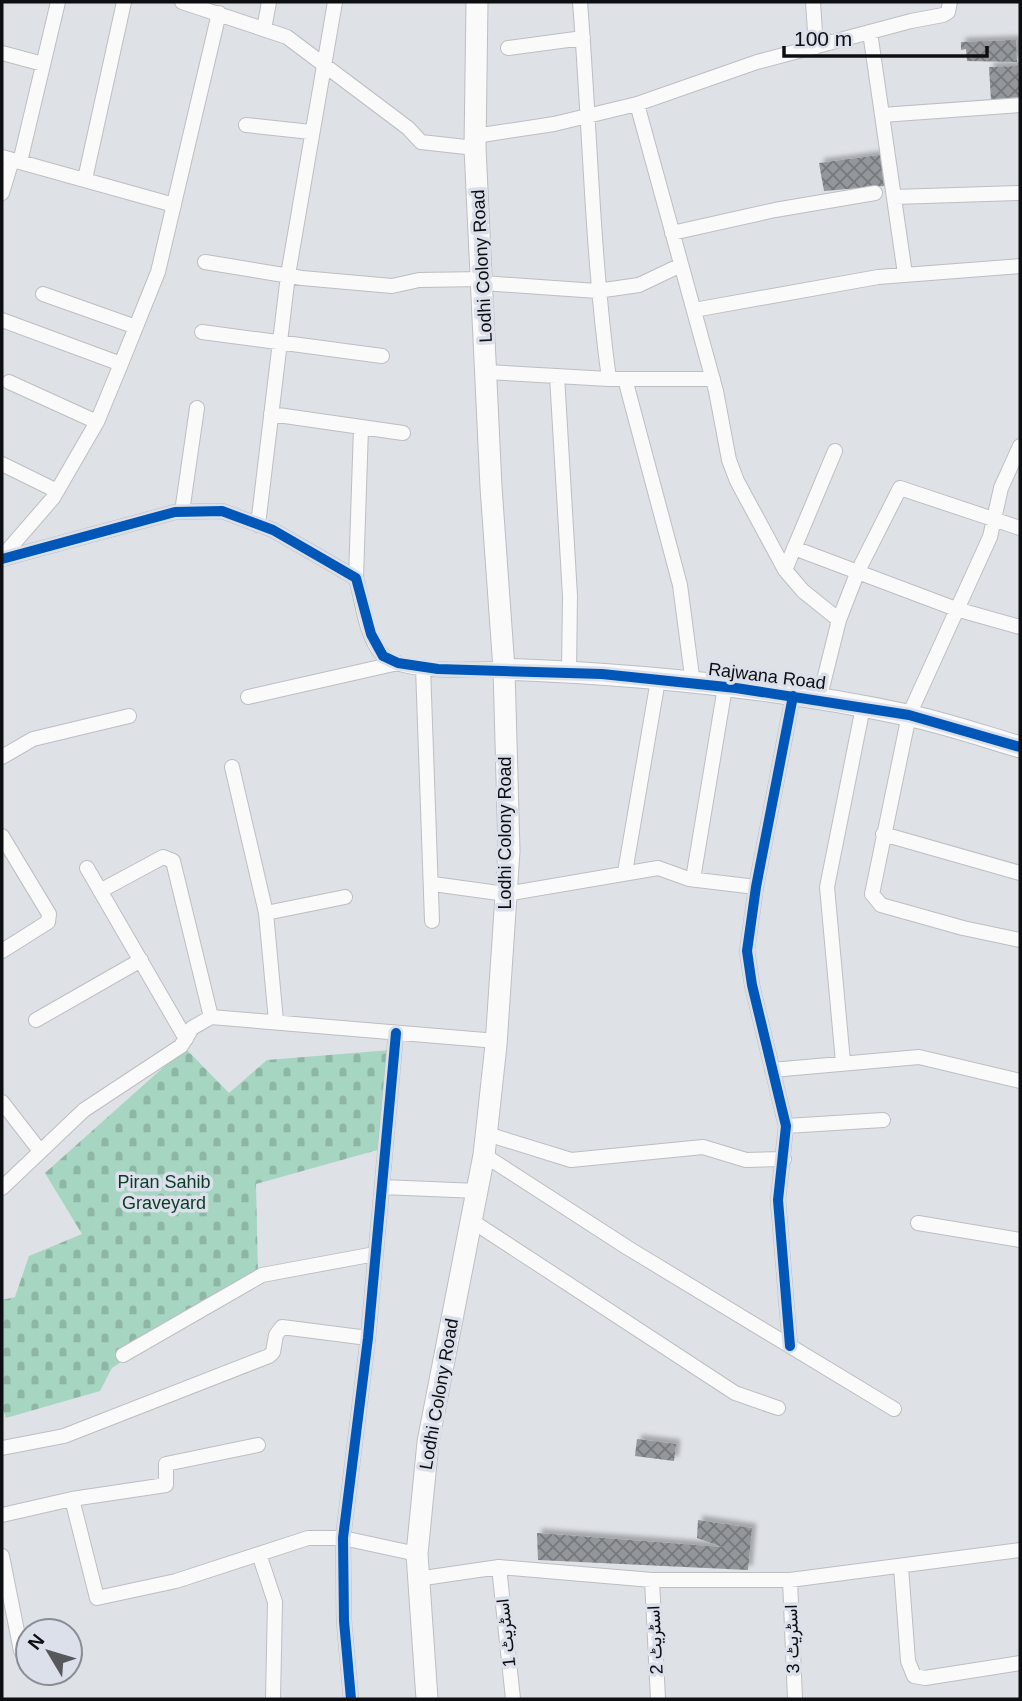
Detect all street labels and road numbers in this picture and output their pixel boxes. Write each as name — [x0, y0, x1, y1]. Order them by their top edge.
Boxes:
street label: Lodhi Colony Road — [468, 189, 496, 343]
street label: Rajwana Road — [707, 659, 827, 693]
street label: Lodhi Colony Road — [495, 756, 515, 910]
street label: Lodhi Colony Road — [416, 1317, 462, 1471]
street label: اسٹریٹ 1 — [492, 1598, 521, 1668]
street label: اسٹریٹ 3 — [781, 1604, 804, 1674]
street label: اسٹریٹ 2 — [643, 1605, 668, 1675]

